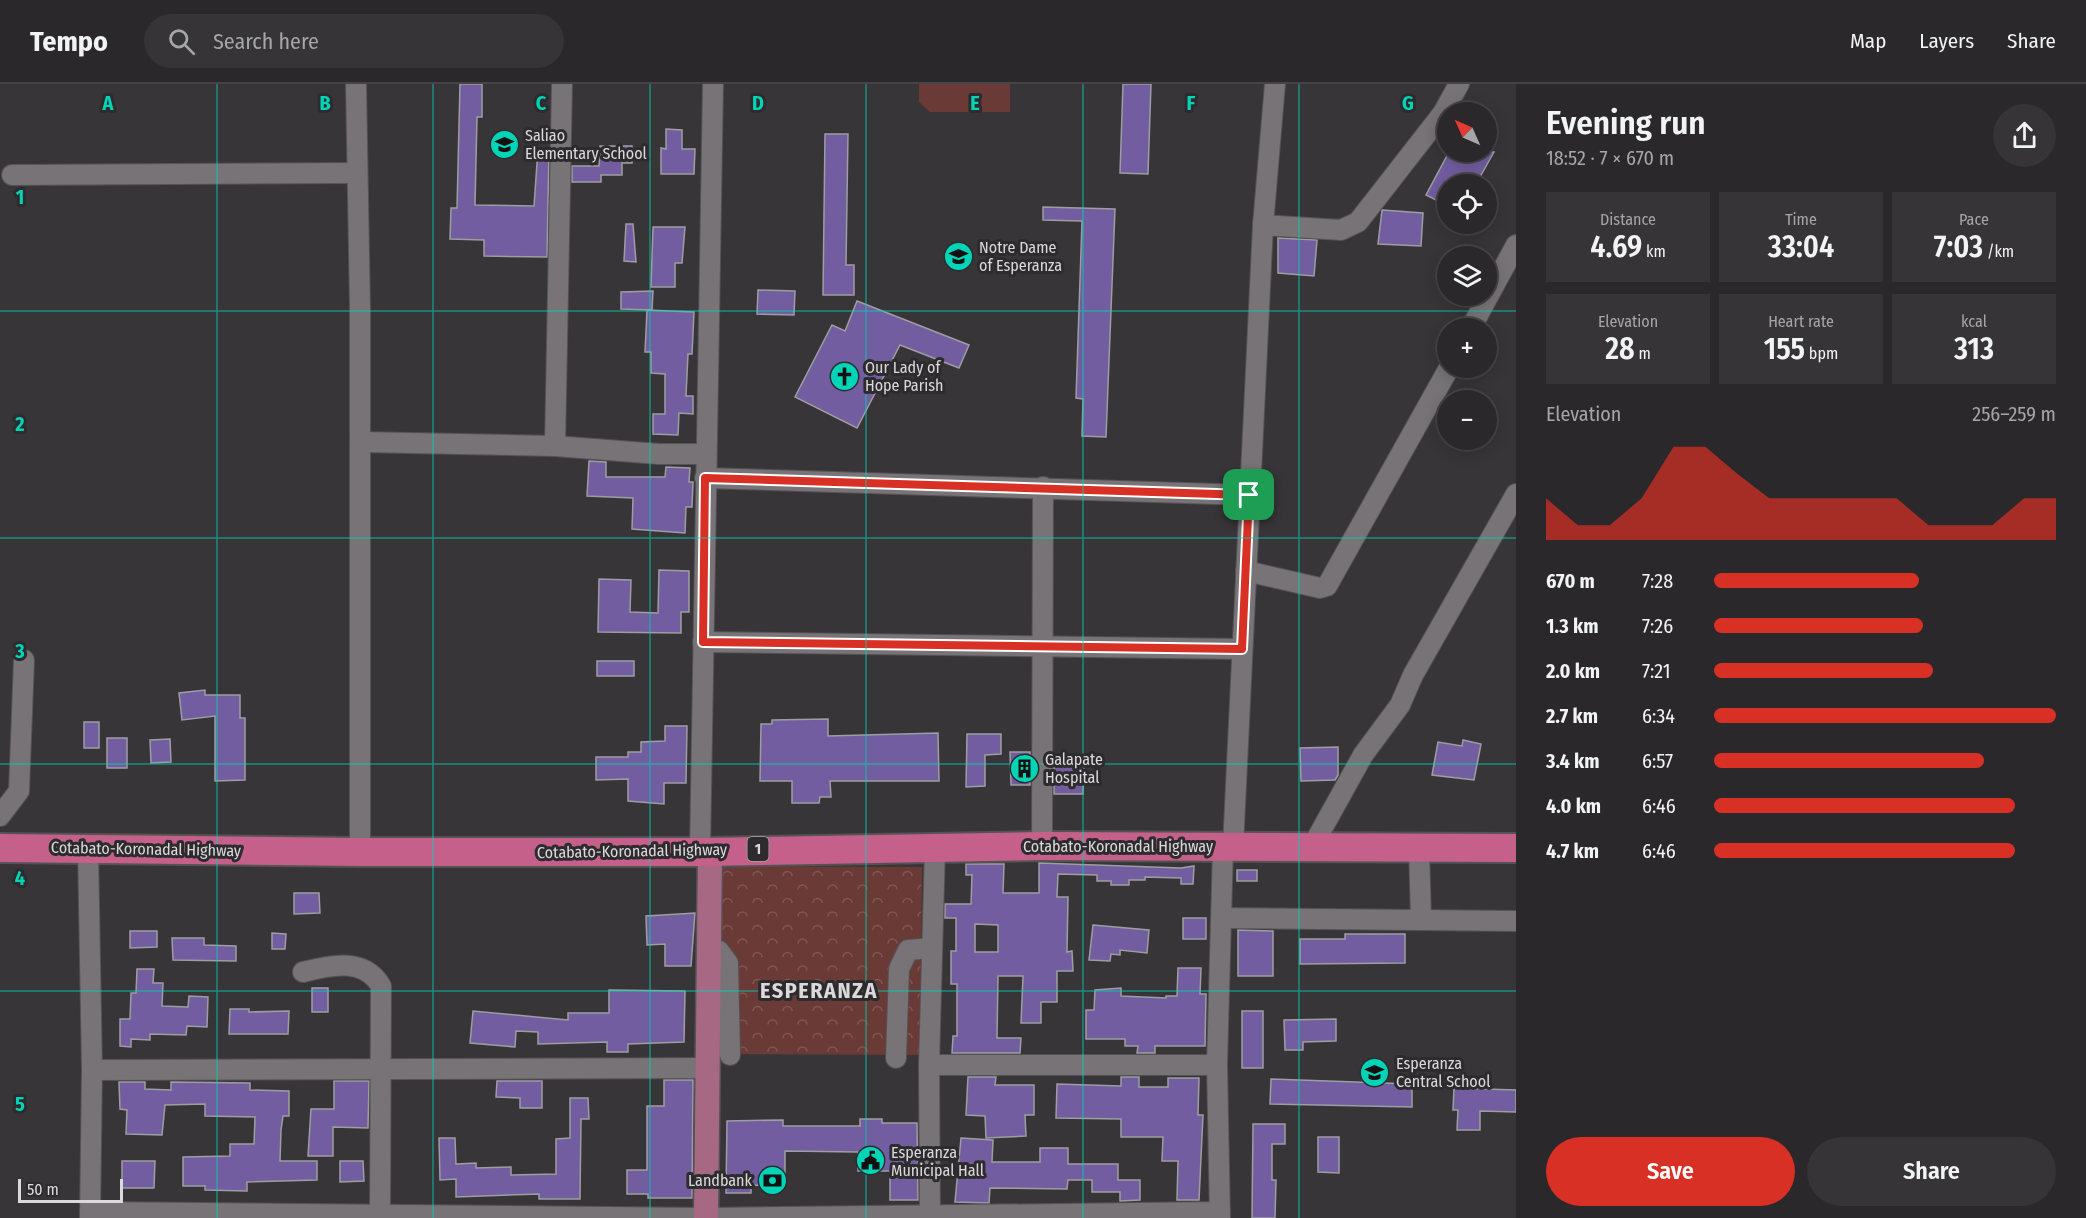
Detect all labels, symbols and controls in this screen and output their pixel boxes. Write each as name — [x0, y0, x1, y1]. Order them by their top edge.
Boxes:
search box — [144, 14, 564, 68]
text: Tempo — [30, 25, 108, 58]
icon: search — [165, 25, 198, 58]
text: Search here — [213, 28, 319, 55]
text: Map — [1850, 28, 1886, 54]
text: Layers — [1919, 28, 1974, 54]
text: Share — [2007, 28, 2056, 54]
text: A — [102, 91, 115, 115]
text: B — [319, 91, 331, 115]
text: C — [536, 91, 547, 115]
text: D — [752, 91, 764, 115]
text: E — [970, 91, 980, 115]
text: F — [1187, 91, 1196, 115]
text: G — [1402, 91, 1414, 115]
north arrow — [1437, 102, 1497, 162]
map controls — [1437, 102, 1497, 450]
text: Evening run — [1546, 103, 1706, 143]
button: share — [1993, 104, 2056, 167]
place label: Saliao Elementary School — [525, 126, 647, 163]
school or university icon: Saliao Elementary School — [488, 128, 520, 160]
text: 18:52 · 7 × 670 m — [1546, 146, 1674, 170]
button: locate — [1437, 174, 1497, 234]
text: 1 — [16, 185, 24, 209]
text: Distance — [1600, 210, 1656, 229]
text: Time — [1785, 210, 1817, 229]
text: Pace — [1959, 210, 1989, 229]
text: 4.69 — [1590, 229, 1642, 265]
text: 33:04 — [1768, 229, 1834, 265]
text: 7:03 — [1934, 229, 1983, 265]
place label: Notre Dame of Esperanza — [979, 238, 1062, 275]
school or university icon: Notre Dame of Esperanza — [942, 240, 974, 272]
text: km — [1642, 242, 1666, 261]
text: /km — [1983, 242, 2014, 261]
button: layers — [1437, 246, 1497, 306]
text: Elevation — [1598, 312, 1658, 331]
text: Heart rate — [1768, 312, 1834, 331]
text: kcal — [1961, 312, 1987, 331]
button: + — [1437, 318, 1497, 378]
text: 28 — [1605, 331, 1635, 367]
text: 155 — [1764, 331, 1805, 367]
text: 313 — [1954, 331, 1994, 367]
text: m — [1635, 344, 1651, 363]
text: bpm — [1805, 344, 1838, 363]
place label: Our Lady of Hope Parish — [865, 358, 944, 395]
church icon: Our Lady of Hope Parish — [828, 360, 860, 392]
button: − — [1437, 390, 1497, 450]
text: Elevation — [1546, 402, 1621, 426]
text: 256–259 m — [1972, 402, 2056, 426]
text: 2 — [14, 412, 25, 436]
pin — [1223, 469, 1274, 520]
icon: arrive — [1232, 478, 1265, 511]
text: 670 m — [1546, 569, 1595, 593]
text: 7:28 — [1642, 569, 1673, 593]
text: 1.3 km — [1546, 614, 1598, 638]
text: 7:26 — [1642, 614, 1673, 638]
text: 3 — [14, 639, 25, 663]
text: 2.0 km — [1546, 659, 1600, 683]
text: 7:21 — [1642, 659, 1671, 683]
text: 2.7 km — [1546, 704, 1598, 728]
text: 6:34 — [1642, 704, 1675, 728]
text: 3.4 km — [1546, 749, 1599, 773]
text: 6:57 — [1642, 749, 1673, 773]
place label: Galapate Hospital — [1045, 750, 1103, 787]
building icon: Galapate Hospital — [1008, 752, 1040, 784]
text: 4.0 km — [1546, 794, 1601, 818]
text: 6:46 — [1642, 794, 1676, 818]
road number: 1 — [748, 837, 768, 861]
street label: Cotabato-Koronadal Highway — [1023, 837, 1214, 856]
street label: Cotabato-Koronadal Highway — [51, 838, 242, 860]
text: 4.7 km — [1546, 839, 1599, 863]
text: 6:46 — [1642, 839, 1676, 863]
street label: Cotabato-Koronadal Highway — [537, 840, 728, 862]
text: 4 — [15, 866, 25, 890]
district label: ESPERANZA — [760, 977, 878, 1004]
place label: Esperanza Central School — [1396, 1054, 1490, 1091]
school or university icon: Esperanza Central School — [1359, 1056, 1391, 1088]
text: 5 — [15, 1092, 25, 1116]
button: Save — [1546, 1137, 1795, 1206]
button: Share — [1807, 1137, 2056, 1206]
place label: Esperanza Municipal Hall — [891, 1143, 984, 1180]
public building icon: Esperanza Municipal Hall — [854, 1145, 886, 1177]
bank icon: Landbank — [757, 1164, 789, 1196]
place label: Landbank — [688, 1171, 753, 1190]
scale bar — [18, 1176, 123, 1204]
text: 50 m — [27, 1180, 59, 1199]

